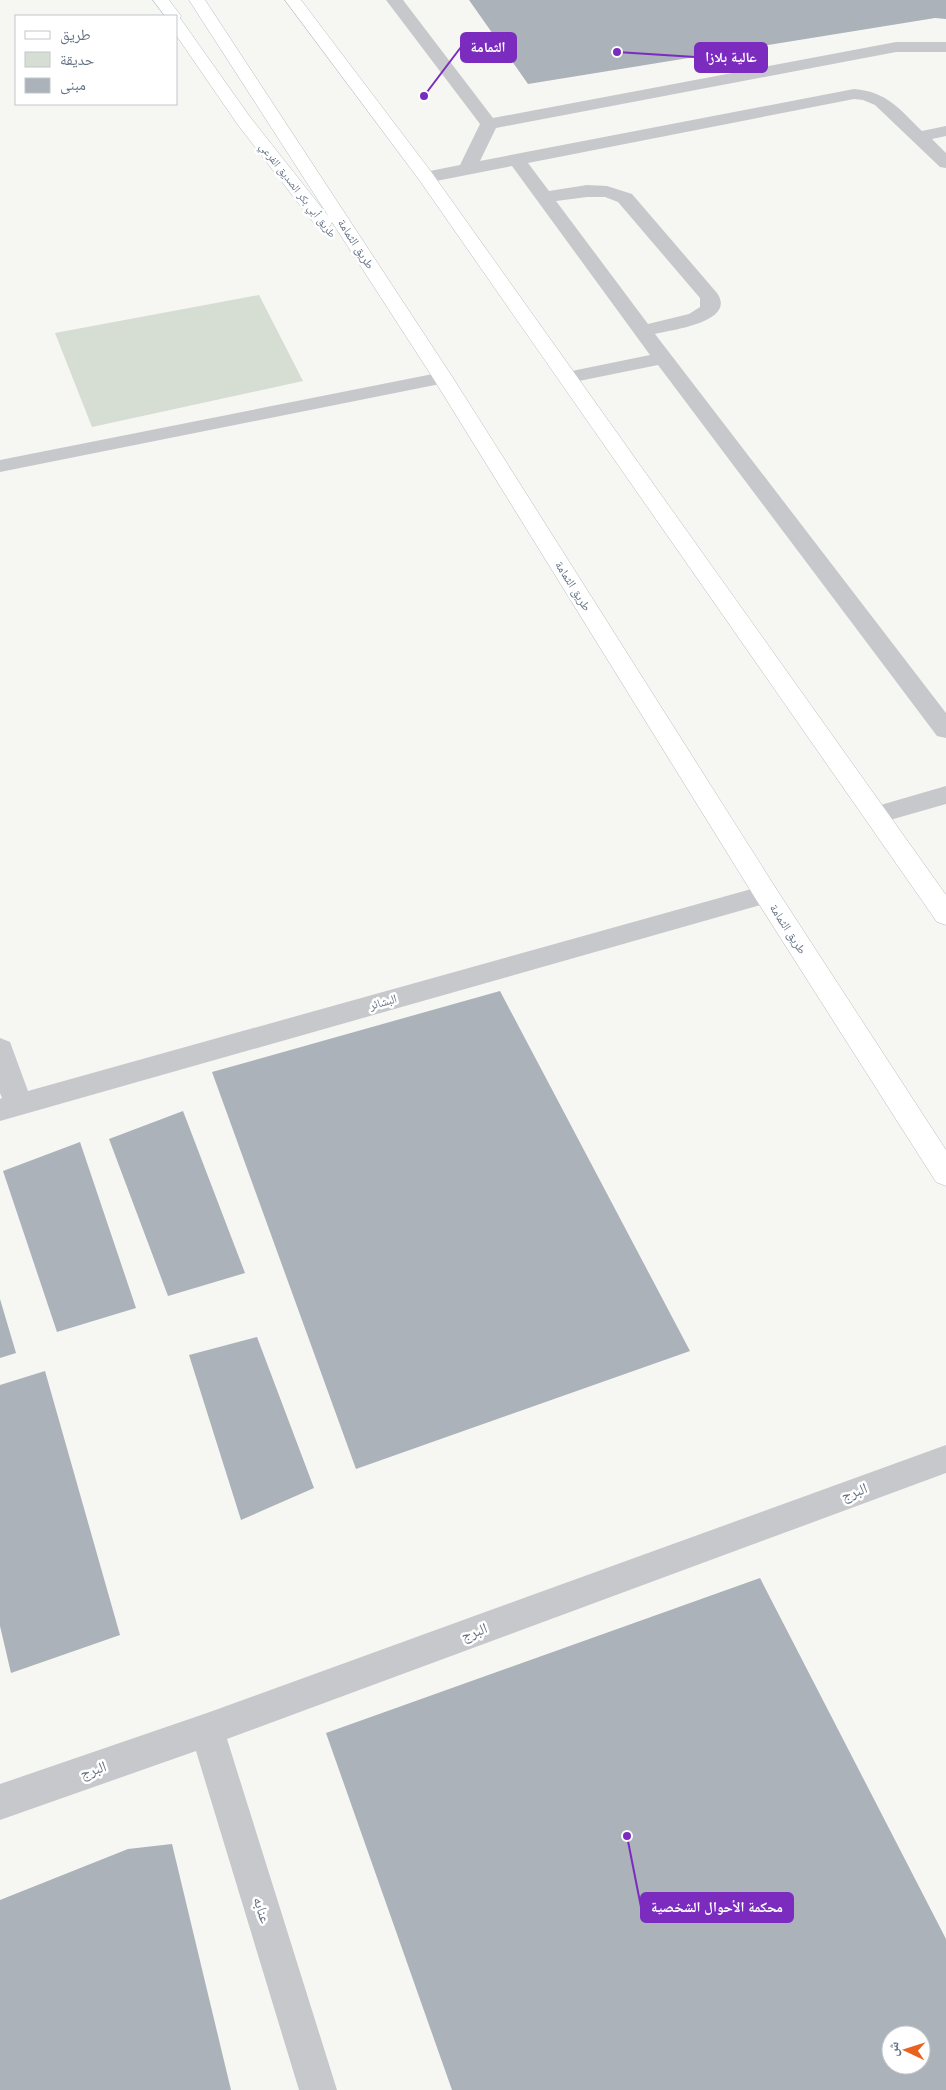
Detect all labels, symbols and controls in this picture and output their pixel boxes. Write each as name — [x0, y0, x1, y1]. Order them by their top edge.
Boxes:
legend — [15, 15, 178, 105]
text: طريق — [60, 26, 91, 45]
callout: الثمامة — [461, 33, 516, 62]
text: الثمامة — [470, 39, 506, 55]
callout: عالية بلازا — [695, 43, 767, 72]
text: عالية بلازا — [705, 49, 757, 66]
text: حديقة — [60, 51, 95, 68]
text: مبنى — [60, 76, 86, 95]
street label: طريق أبي بكر الصديق الفرعي — [255, 140, 339, 241]
street label: طريق الثمامة — [335, 216, 377, 272]
street label: طريق الثمامة — [552, 558, 594, 614]
street label: طريق الثمامة — [767, 901, 809, 957]
street label: البشائر — [367, 991, 399, 1013]
street label: البرج — [838, 1479, 870, 1506]
street label: البرج — [458, 1619, 490, 1646]
street label: البرج — [77, 1757, 109, 1784]
callout: محكمة الأحوال الشخصية — [641, 1893, 793, 1922]
street label: عنابه — [250, 1895, 275, 1926]
text: محكمة الأحوال الشخصية — [651, 1899, 783, 1915]
north arrow — [881, 2025, 931, 2075]
text: ش — [885, 2041, 903, 2057]

